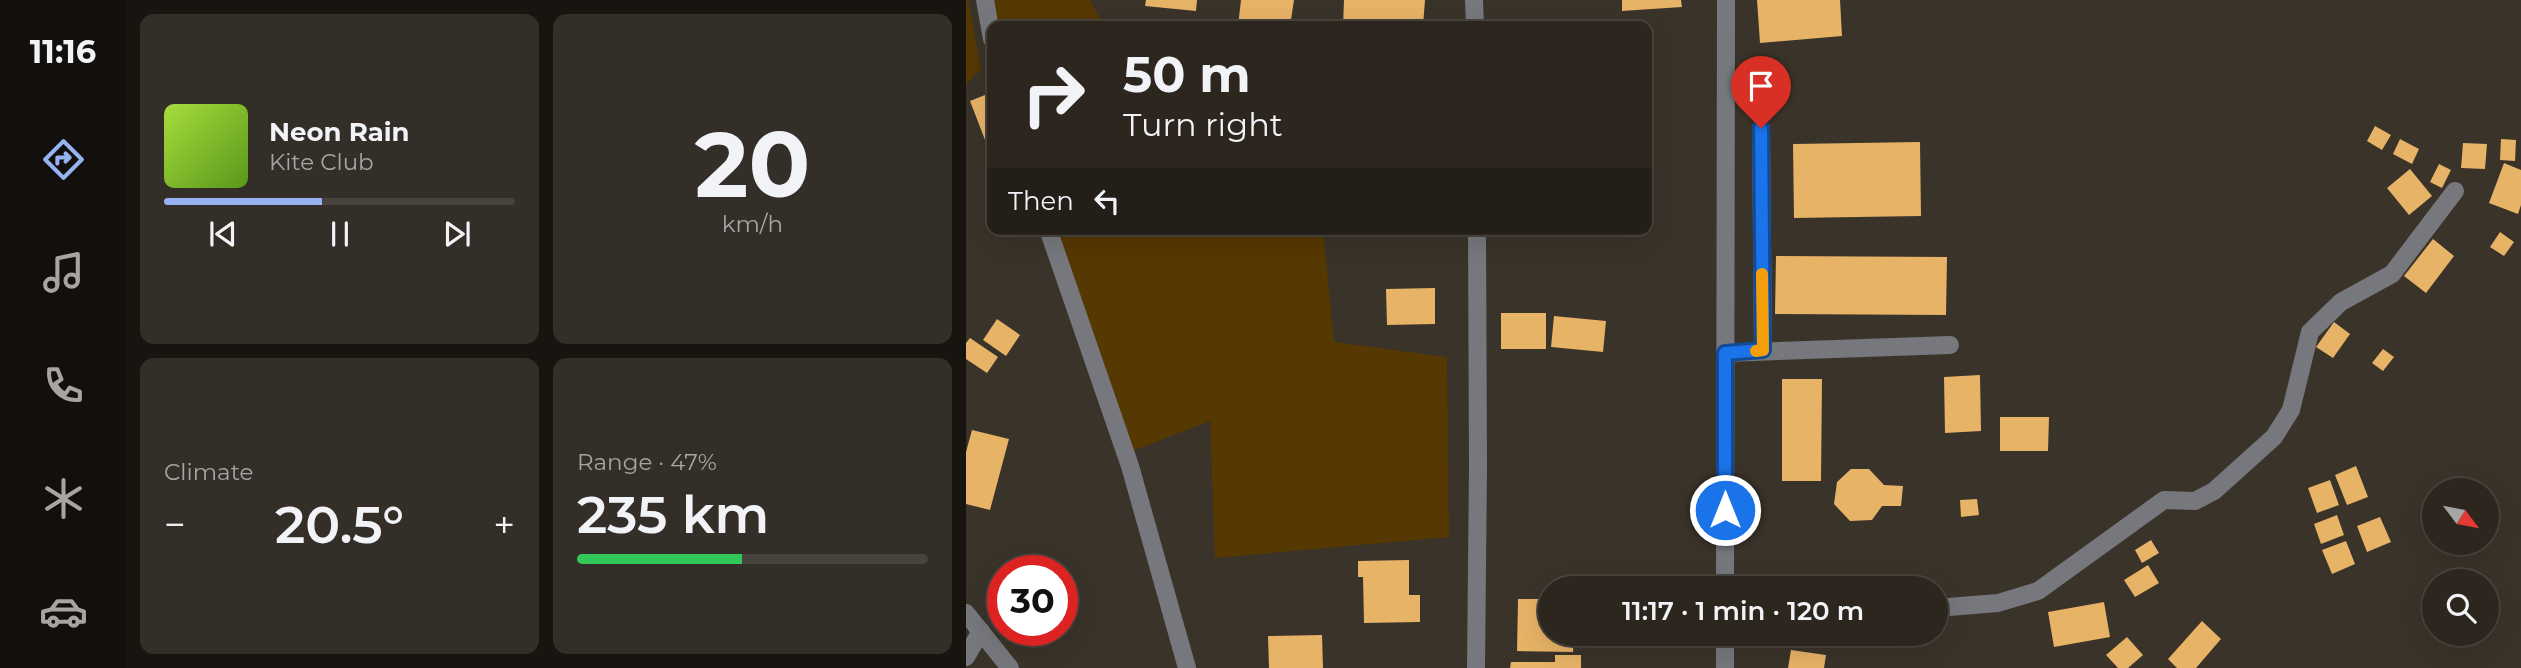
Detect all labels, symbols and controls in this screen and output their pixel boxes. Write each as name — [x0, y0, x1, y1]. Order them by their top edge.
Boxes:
text: 11:16 — [30, 32, 96, 71]
text: 50 m — [1123, 45, 1251, 104]
icon: right — [1008, 49, 1099, 140]
pin — [1731, 56, 1791, 128]
icon: arrive — [1742, 67, 1780, 105]
text: Turn right — [1123, 105, 1283, 144]
text: 20 — [695, 109, 810, 220]
text: Neon Rain — [269, 116, 410, 148]
icon: directions — [39, 135, 88, 184]
text: Kite Club — [269, 148, 374, 176]
icon: left — [1088, 182, 1126, 220]
text: Then — [1008, 185, 1074, 217]
text: km/h — [722, 210, 783, 238]
icon: previous — [204, 215, 242, 253]
icon: pause — [321, 215, 359, 253]
icon: next — [438, 215, 476, 253]
icon: music — [39, 248, 88, 297]
icon: phone — [39, 361, 88, 410]
text: Range · 47% — [577, 448, 717, 476]
text: Climate — [164, 458, 253, 486]
position arrow — [1688, 473, 1762, 547]
icon: climate — [39, 474, 88, 523]
north arrow — [2422, 478, 2499, 555]
map controls — [2422, 478, 2499, 646]
text: 235 km — [577, 483, 769, 546]
text: 20.5° — [275, 493, 404, 556]
text: − — [164, 501, 186, 548]
text: + — [493, 501, 515, 548]
speed limit sign: 30 — [987, 555, 1078, 646]
button: search — [2422, 569, 2499, 646]
icon: car — [39, 587, 88, 636]
text: 11:17 · 1 min · 120 m — [1622, 595, 1864, 627]

